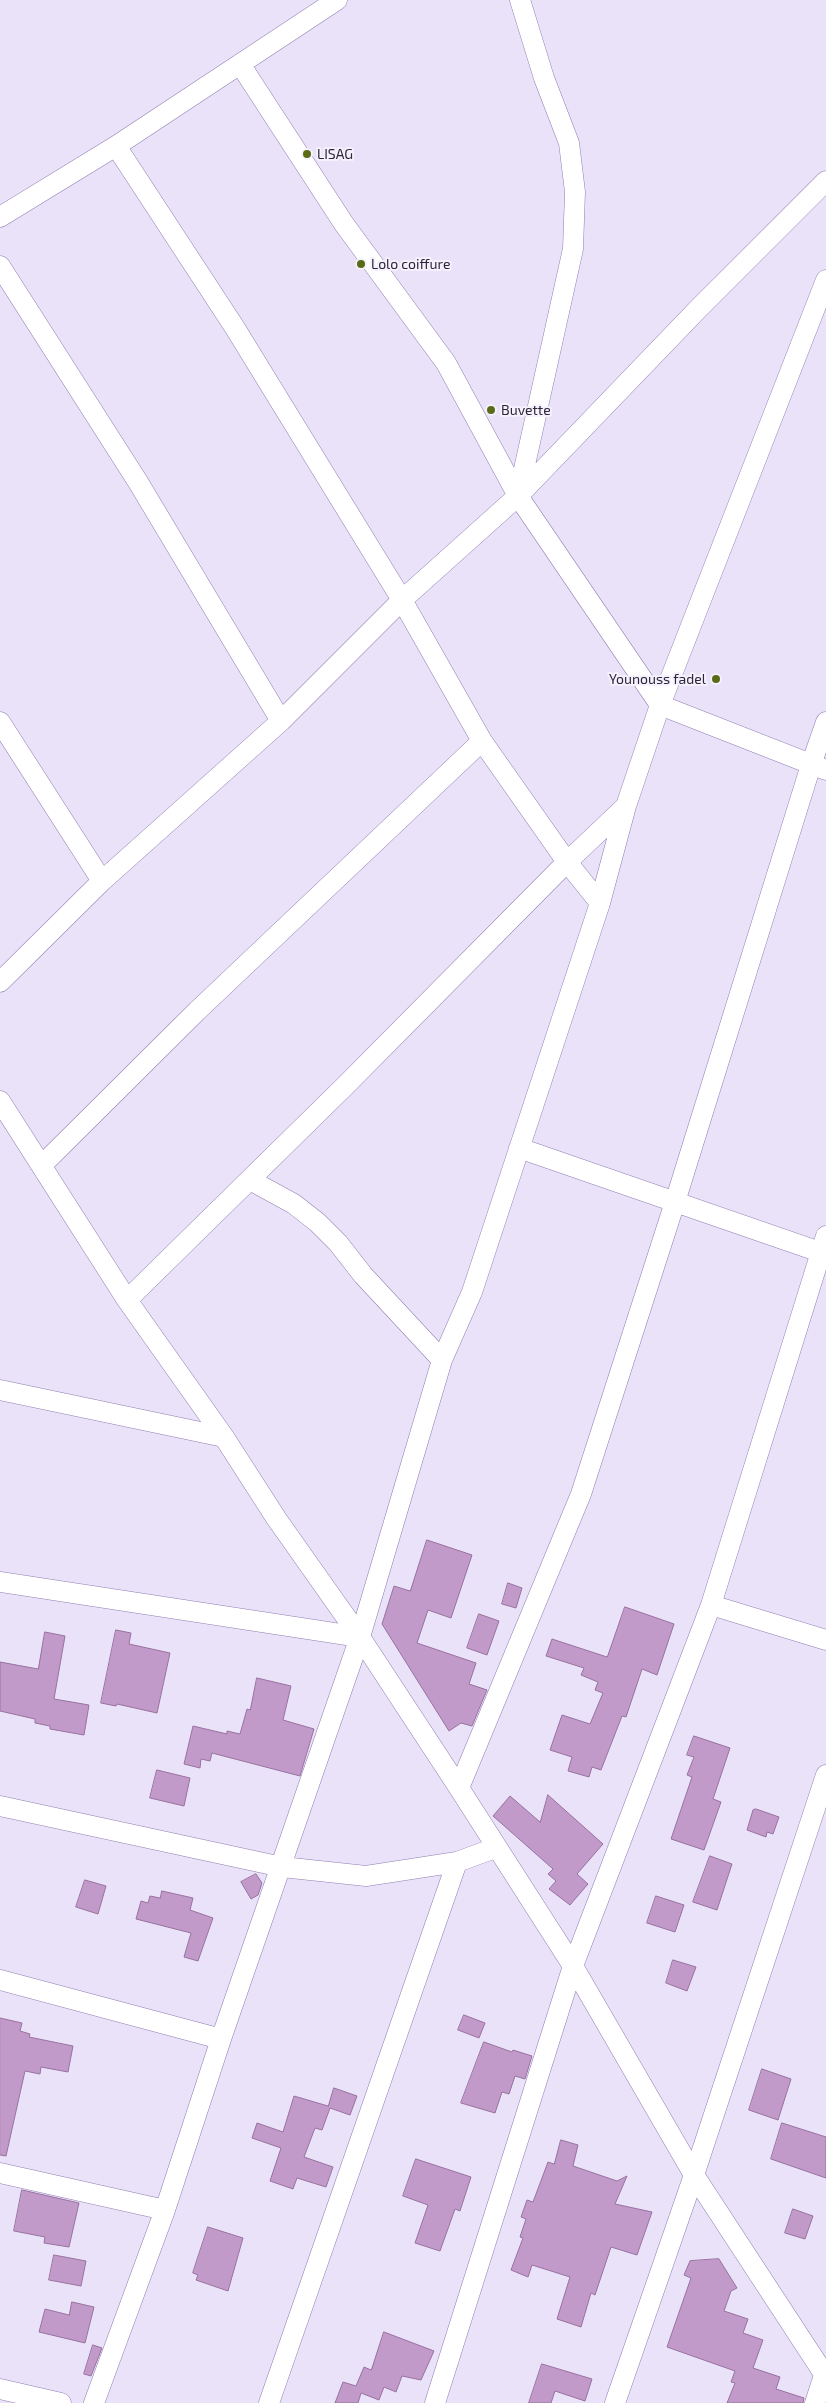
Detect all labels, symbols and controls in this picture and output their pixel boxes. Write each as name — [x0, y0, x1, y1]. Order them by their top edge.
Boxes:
place label: LISAG — [317, 146, 353, 162]
marker: LISAG — [301, 148, 313, 160]
place label: Lolo coiffure — [371, 256, 450, 272]
marker: Lolo coiffure — [355, 258, 367, 270]
place label: Buvette — [501, 402, 551, 418]
marker: Buvette — [485, 404, 497, 416]
place label: Younouss fadel — [609, 671, 706, 687]
marker: Younouss fadel — [710, 673, 722, 685]

